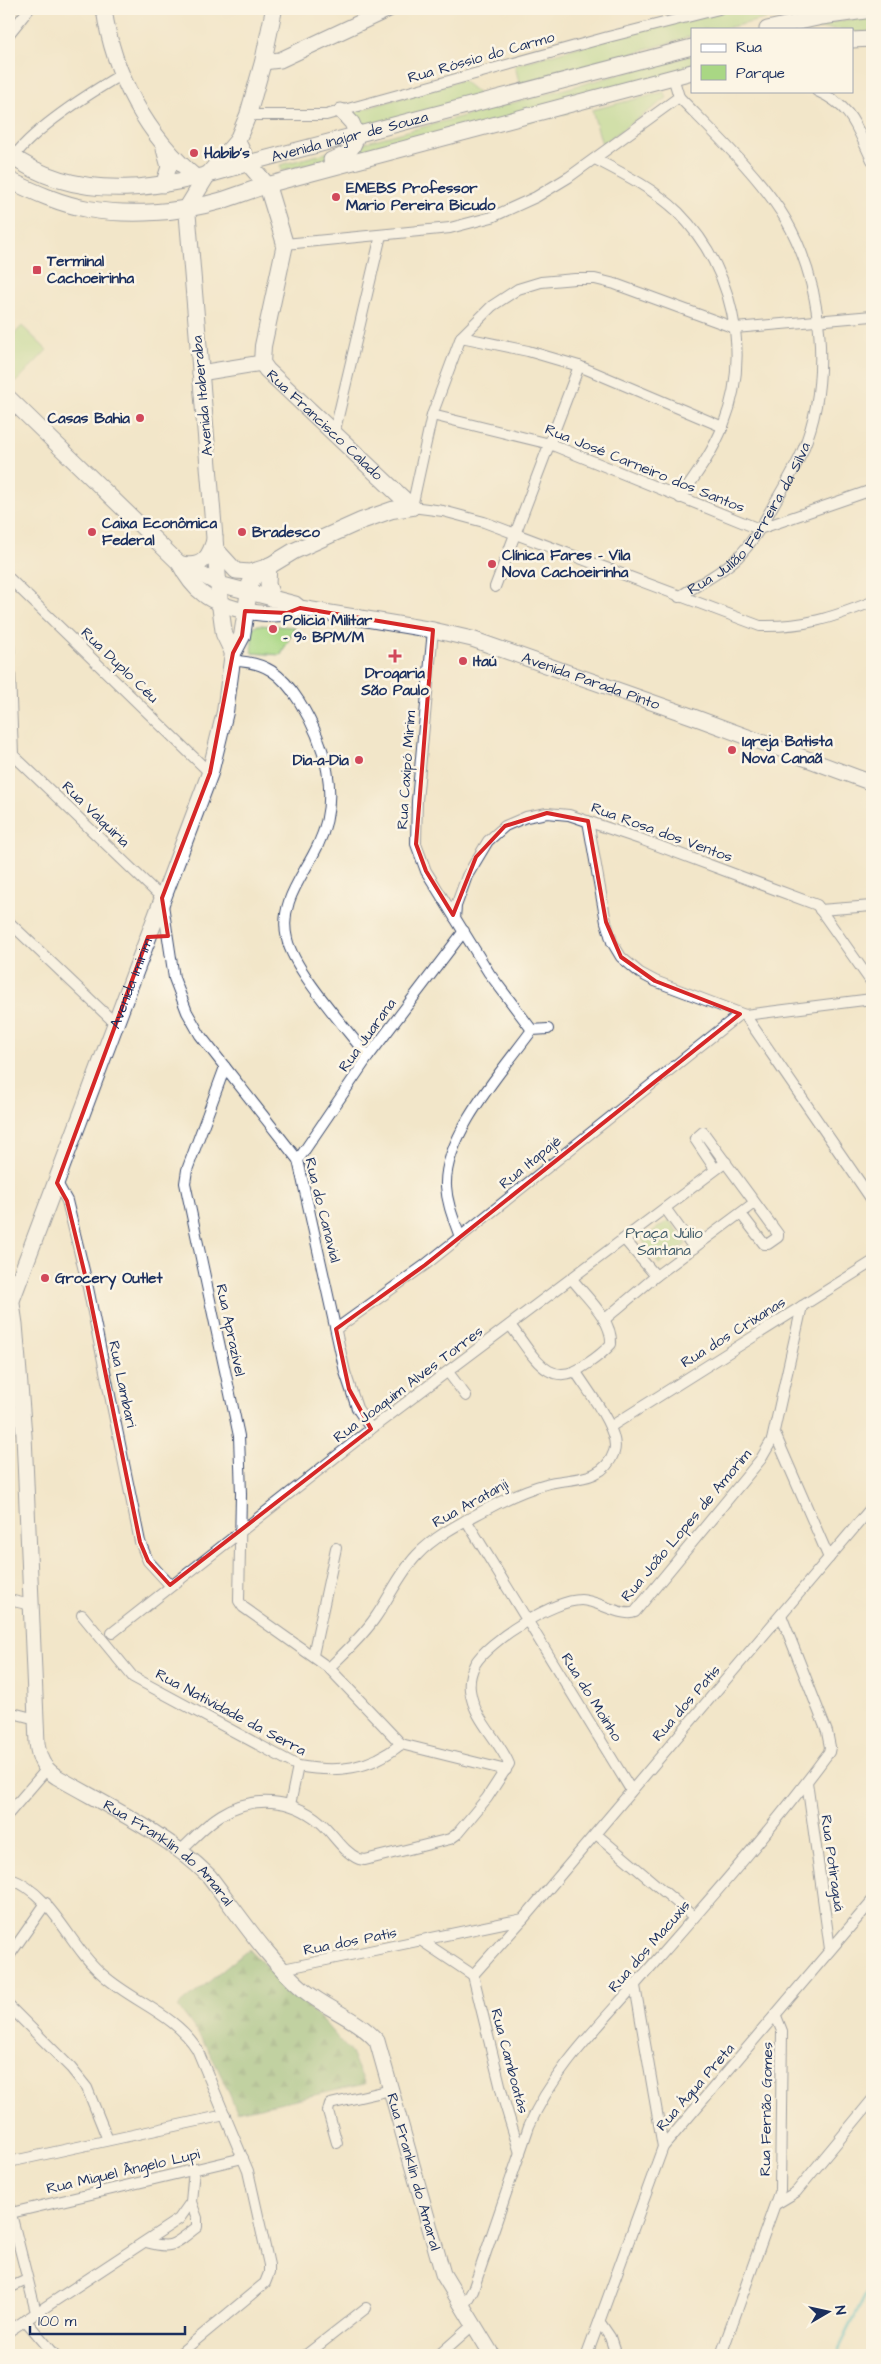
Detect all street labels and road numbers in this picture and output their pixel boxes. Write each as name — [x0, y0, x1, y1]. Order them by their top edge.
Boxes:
street label: Rua Róssio do Carmo — [405, 26, 557, 88]
street label: Avenida Inajar de Souza — [269, 106, 431, 167]
street label: Avenida Itaberaba — [187, 334, 218, 457]
street label: Rua Francisco Calado — [262, 365, 388, 486]
street label: Rua José Carneiro dos Santos — [542, 419, 748, 518]
street label: Rua Julião Ferreira da Silva — [684, 439, 816, 600]
street label: Rua Duplo Céu — [76, 623, 163, 708]
street label: Avenida Parada Pinto — [519, 647, 663, 715]
street label: Rua Caxipó Mirim — [392, 710, 421, 830]
street label: Rua Valquiria — [57, 777, 135, 852]
street label: Rua Rosa dos Ventos — [588, 797, 736, 868]
street label: Avenida Imirim — [105, 935, 158, 1032]
street label: Rua Juarana — [334, 994, 401, 1076]
street label: Rua Itapajé — [495, 1131, 566, 1194]
street label: Rua do Canavial — [299, 1155, 346, 1265]
street label: Rua Aprazível — [210, 1282, 251, 1378]
street label: Rua dos Crixanas — [677, 1291, 790, 1373]
street label: Rua Joaquim Alves Torres — [329, 1321, 488, 1448]
street label: Rua Lambari — [103, 1339, 142, 1430]
street label: Rua João Lopes de Amorim — [616, 1444, 757, 1606]
street label: Rua Aratanji — [429, 1474, 513, 1533]
street label: Rua do Moinho — [556, 1649, 627, 1746]
street label: Rua dos Patis — [647, 1660, 726, 1746]
street label: Rua Natividade da Serra — [152, 1664, 310, 1761]
street label: Rua Franklin do Amaral — [99, 1795, 238, 1911]
street label: Rua Potiraguá — [814, 1813, 850, 1913]
street label: Rua dos Macuxis — [604, 1895, 696, 1997]
street label: Rua dos Patis — [302, 1922, 399, 1961]
street label: Rua Camboatás — [485, 2006, 534, 2116]
street label: Rua Água Preta — [651, 2039, 740, 2136]
street label: Rua Fernão Gomes — [755, 2041, 778, 2176]
street label: Rua Franklin do Amaral — [381, 2091, 446, 2253]
street label: Rua Miguel Ângelo Lupi — [44, 2143, 203, 2200]

